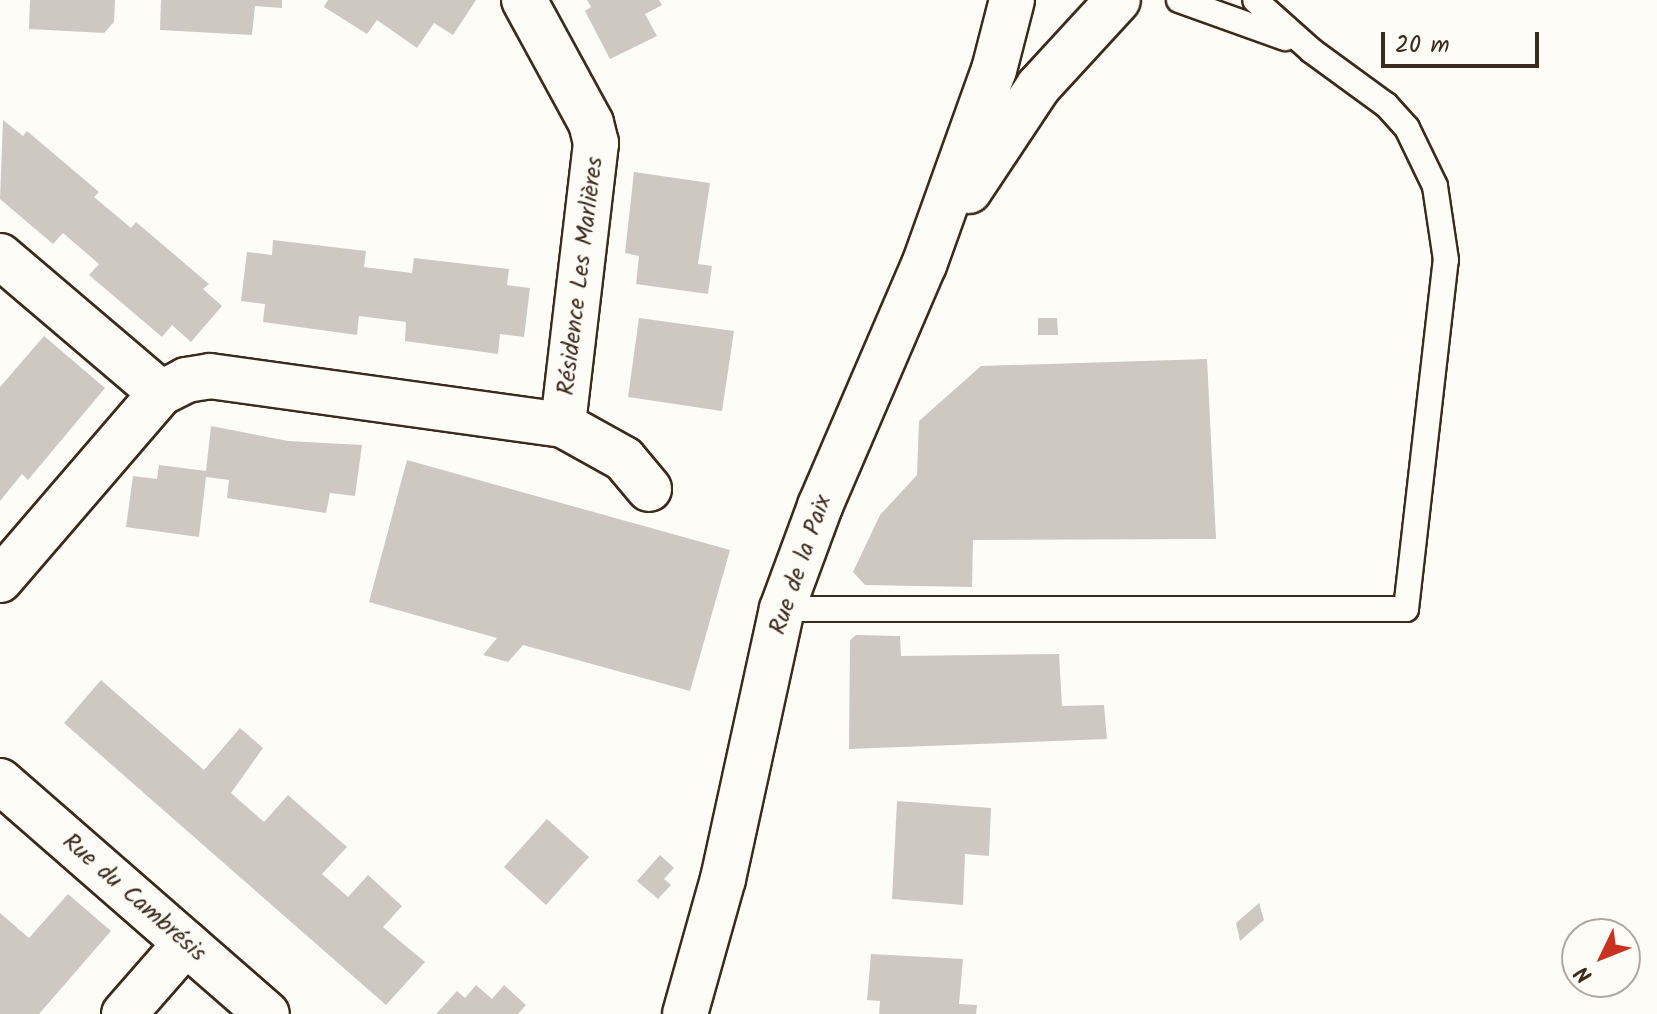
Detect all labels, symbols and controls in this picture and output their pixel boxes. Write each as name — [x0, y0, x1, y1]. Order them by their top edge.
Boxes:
scale bar — [1385, 16, 1543, 66]
text: 20 m — [1395, 26, 1450, 65]
street label: Résidence Les Marlières — [552, 155, 610, 397]
street label: Rue de la Paix — [764, 492, 838, 638]
street label: Rue du Cambrésis — [56, 828, 212, 968]
north arrow — [1561, 918, 1641, 998]
text: N — [1567, 956, 1602, 990]

